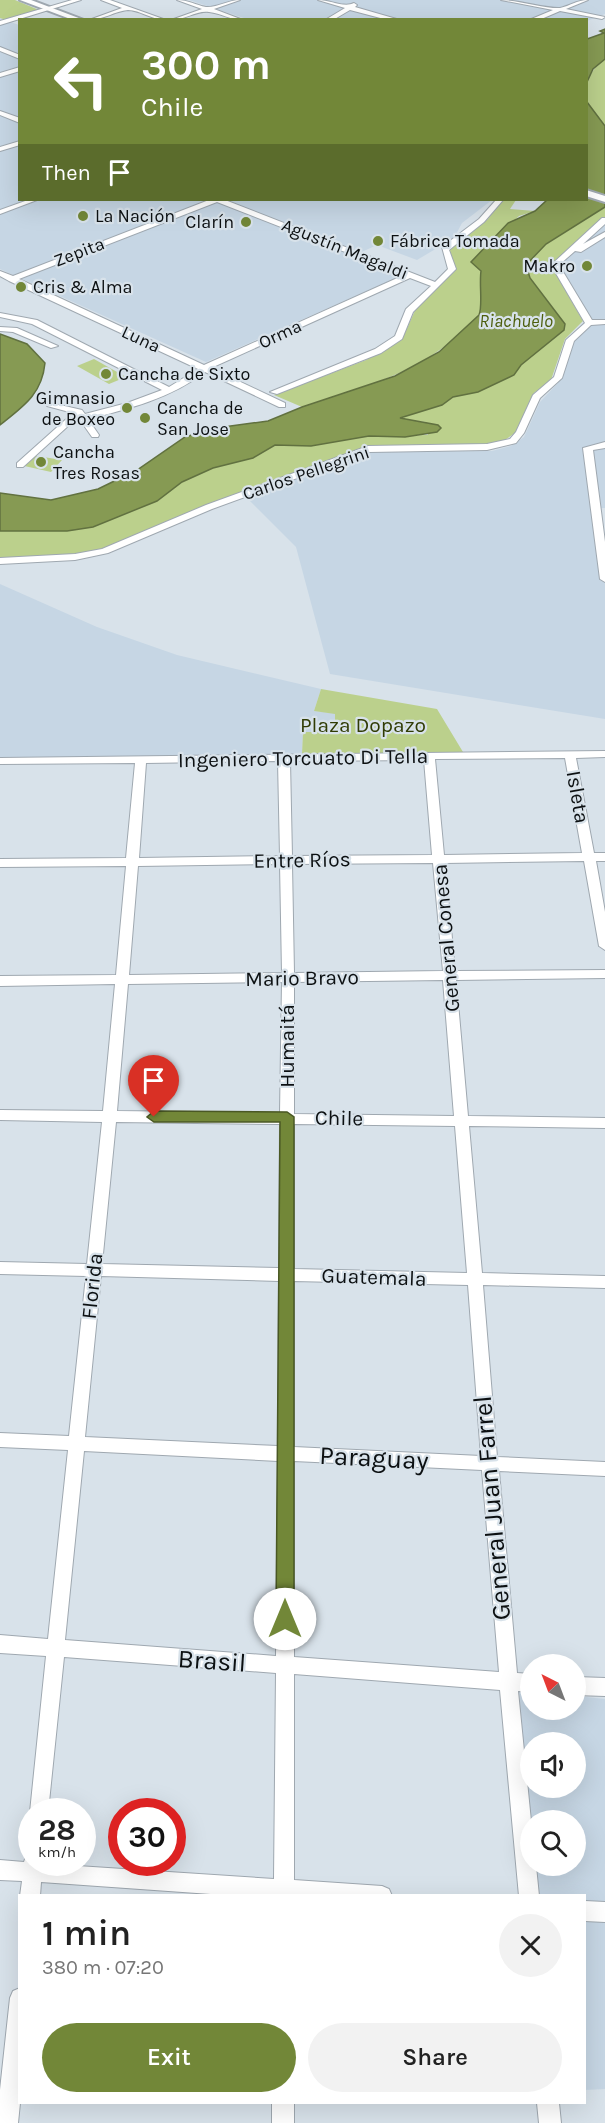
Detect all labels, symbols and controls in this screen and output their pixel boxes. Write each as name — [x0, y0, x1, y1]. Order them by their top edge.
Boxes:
text: 300 m — [141, 40, 271, 90]
icon: left — [42, 42, 120, 120]
text: Chile — [141, 91, 203, 123]
icon: arrive — [103, 156, 136, 189]
text: Then — [42, 160, 91, 186]
place label: La Nación — [95, 205, 175, 227]
marker: La Nación — [76, 209, 90, 223]
place label: Clarín — [185, 211, 234, 233]
street label: Agustín Magaldi — [279, 214, 411, 284]
marker: Clarín — [239, 215, 253, 229]
place label: Fábrica Tomada — [390, 230, 520, 252]
street label: Zepita — [51, 232, 107, 272]
marker: Fábrica Tomada — [371, 234, 385, 248]
place label: Makro — [523, 255, 575, 277]
marker: Makro — [580, 259, 594, 273]
place label: Cris & Alma — [33, 276, 133, 298]
marker: Cris & Alma — [14, 280, 28, 294]
water label: Riachuelo — [479, 310, 553, 332]
street label: Orma — [255, 315, 305, 353]
street label: Luna — [118, 321, 164, 357]
place label: Cancha de Sixto — [118, 363, 250, 385]
marker: Cancha de Sixto — [99, 367, 113, 381]
place label: Gimnasio de Boxeo — [36, 387, 115, 430]
place label: Cancha de San Jose — [157, 397, 243, 440]
marker: Gimnasio de Boxeo — [120, 401, 134, 415]
marker: Cancha de San Jose — [138, 411, 152, 425]
place label: Cancha Tres Rosas — [53, 441, 140, 484]
street label: Carlos Pellegrini — [240, 441, 372, 505]
marker: Cancha Tres Rosas — [34, 455, 48, 469]
park label: Plaza Dopazo — [300, 713, 426, 737]
street label: Ingeniero Torcuato Di Tella — [178, 744, 428, 772]
street label: Isleta — [562, 769, 594, 825]
street label: Entre Ríos — [253, 847, 351, 873]
street label: General Conesa — [428, 863, 464, 1013]
street label: Mario Bravo — [245, 965, 359, 991]
street label: Humaitá — [275, 1004, 299, 1088]
pin — [128, 1055, 179, 1117]
icon: arrive — [137, 1064, 170, 1097]
street label: Chile — [315, 1106, 363, 1130]
street label: Florida — [77, 1252, 107, 1320]
street label: Guatemala — [321, 1263, 427, 1291]
street label: General Juan Farrel — [467, 1394, 517, 1622]
street label: Paraguay — [319, 1440, 429, 1476]
position arrow — [253, 1587, 317, 1651]
street label: Brasil — [177, 1643, 247, 1679]
north arrow — [520, 1654, 586, 1720]
map controls — [520, 1654, 586, 1876]
button: sound — [520, 1732, 586, 1798]
speed limit sign: 30 — [108, 1798, 186, 1876]
button: search — [520, 1810, 586, 1876]
text: 28 — [38, 1812, 76, 1848]
text: km/h — [38, 1843, 76, 1861]
text: 1 min — [42, 1912, 131, 1954]
button: close — [499, 1914, 562, 1977]
text: 380 m · 07:20 — [42, 1956, 164, 1979]
button: Exit — [42, 2023, 296, 2092]
button: Share — [308, 2023, 562, 2092]

